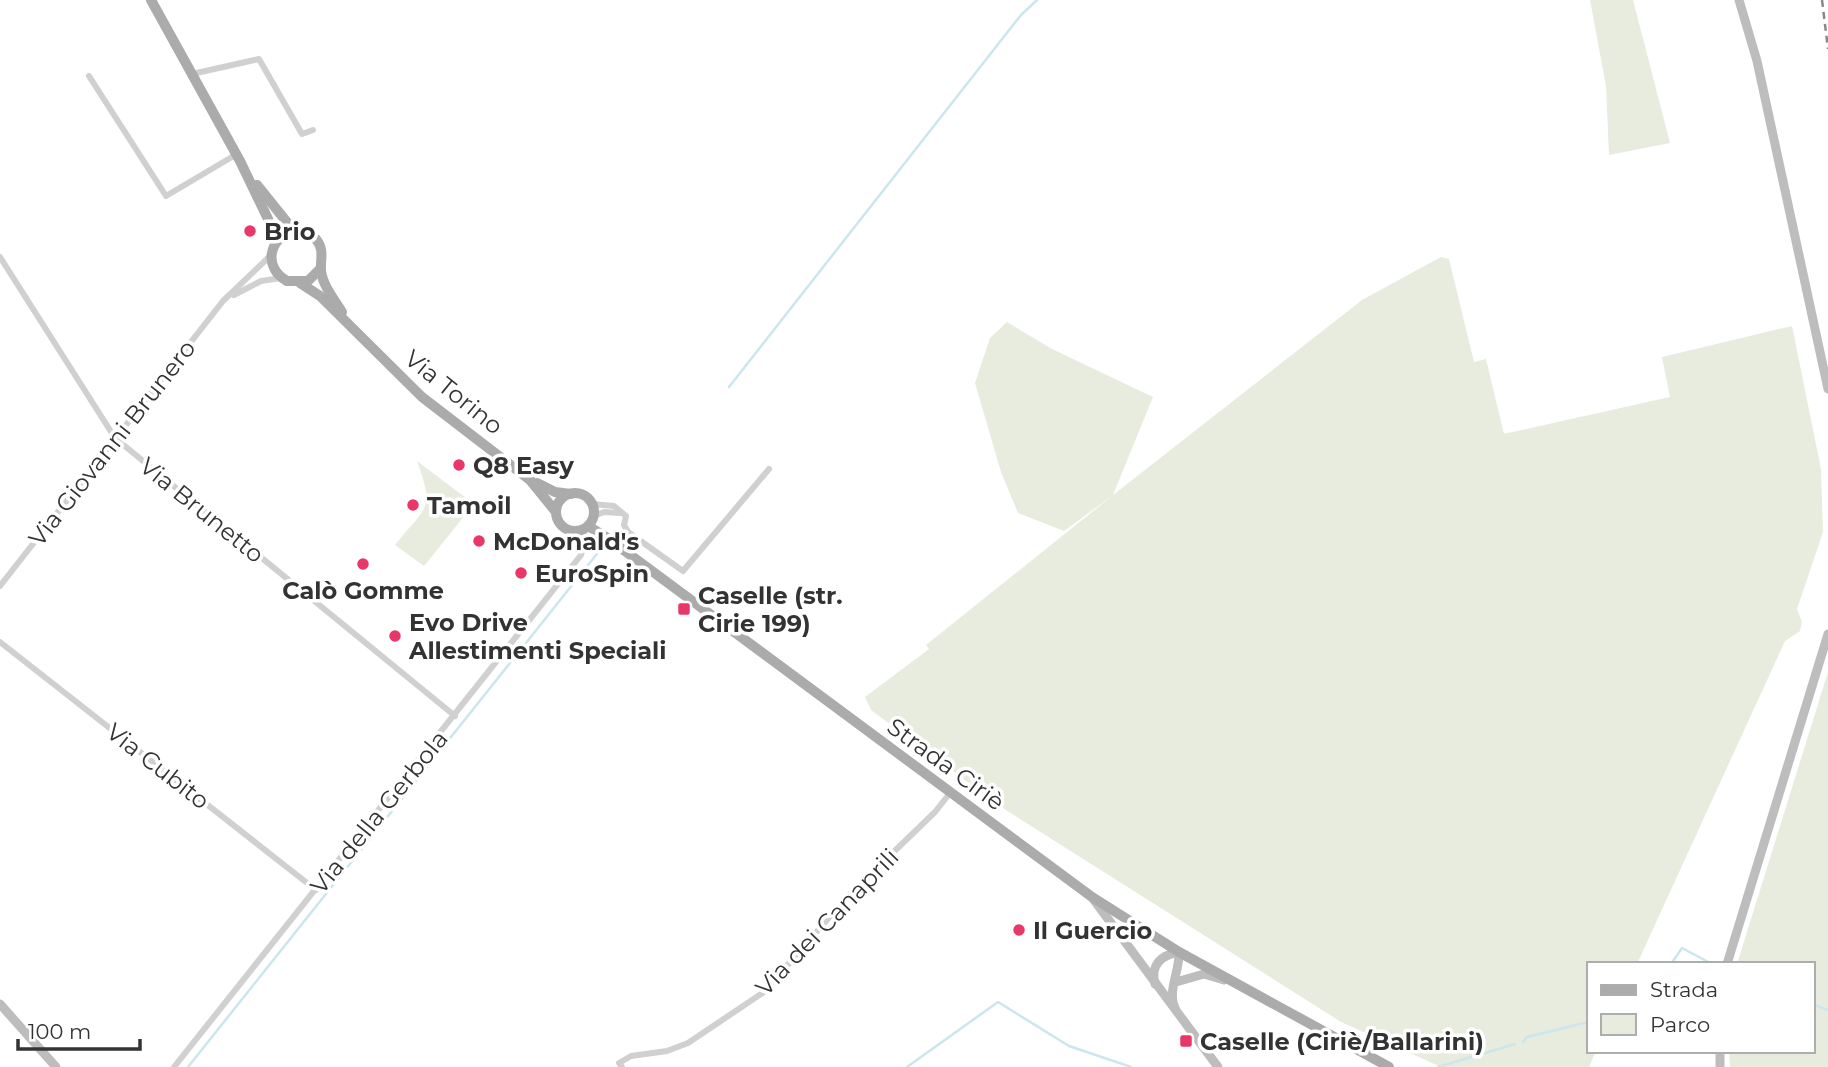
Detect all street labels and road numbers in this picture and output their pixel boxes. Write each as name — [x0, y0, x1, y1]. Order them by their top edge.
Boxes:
street label: Via Giovanni Brunero — [22, 334, 202, 552]
street label: Via Torino — [399, 344, 509, 440]
street label: Via Brunetto — [134, 451, 270, 569]
street label: Strada Ciriè — [882, 712, 1010, 816]
street label: Via Cubito — [101, 717, 215, 815]
street label: Via della Gerbola — [304, 724, 454, 900]
street label: Via dei Canaprili — [749, 842, 905, 1002]

